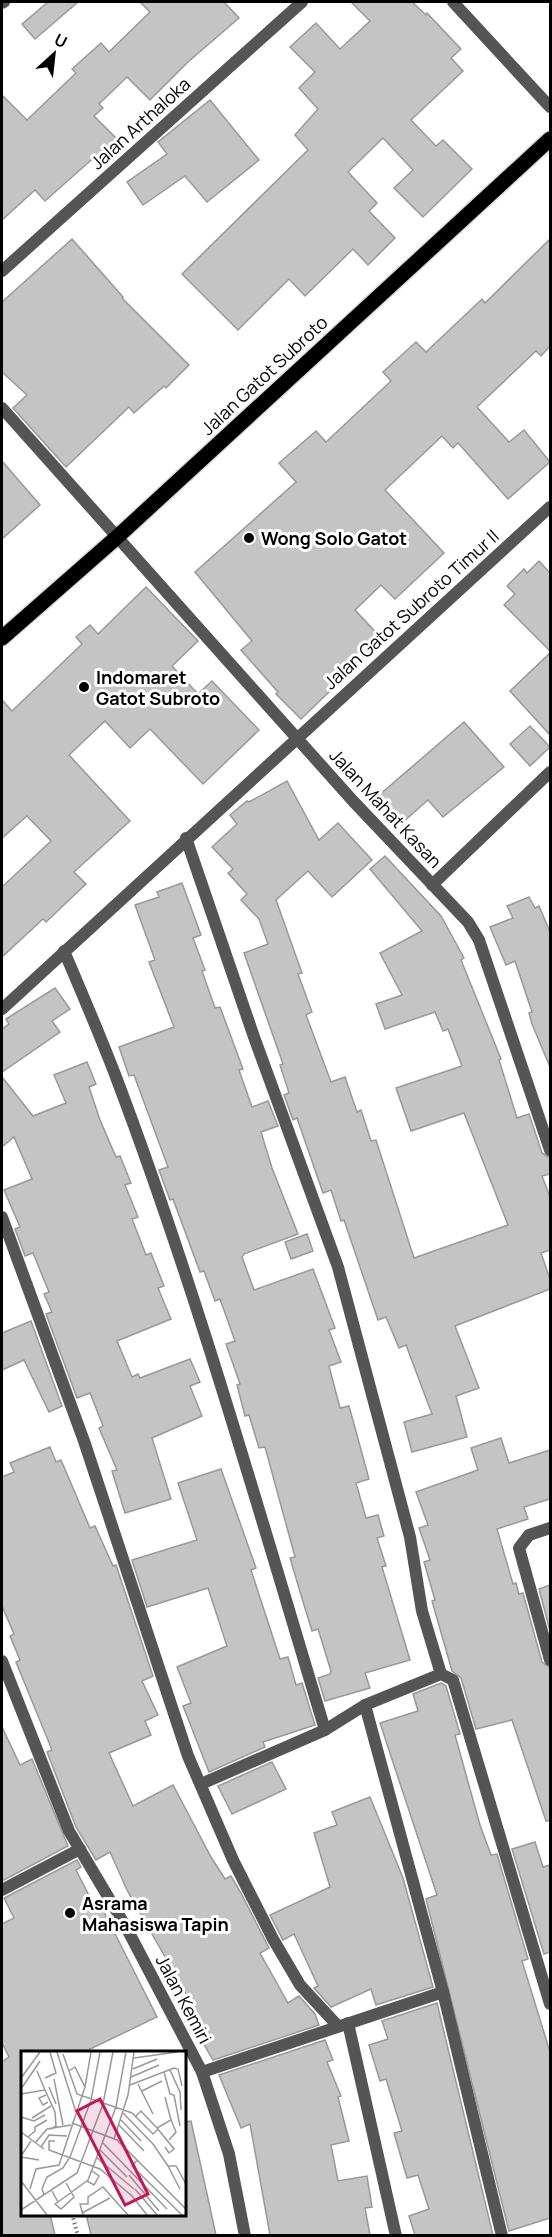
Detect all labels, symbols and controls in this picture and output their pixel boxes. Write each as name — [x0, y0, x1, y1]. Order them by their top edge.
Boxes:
north arrow — [24, 24, 84, 84]
text: U — [51, 28, 71, 53]
street label: Jalan Arthaloka — [85, 72, 195, 174]
street label: Jalan Gatot Subroto — [196, 310, 332, 440]
street label: Jalan Gatot Subroto Timur II — [318, 524, 504, 694]
place label: Wong Solo Gatot — [261, 526, 407, 550]
marker: Wong Solo Gatot — [242, 531, 256, 545]
place label: Indomaret Gatot Subroto — [96, 665, 220, 710]
marker: Indomaret Gatot Subroto — [77, 680, 91, 694]
street label: Jalan Mahat Kasan — [325, 743, 447, 873]
place label: Asrama Mahasiswa Tapin — [82, 1891, 229, 1936]
marker: Asrama Mahasiswa Tapin — [63, 1906, 77, 1920]
street label: Jalan Kemiri — [151, 1950, 217, 2048]
inset map — [21, 2051, 186, 2216]

